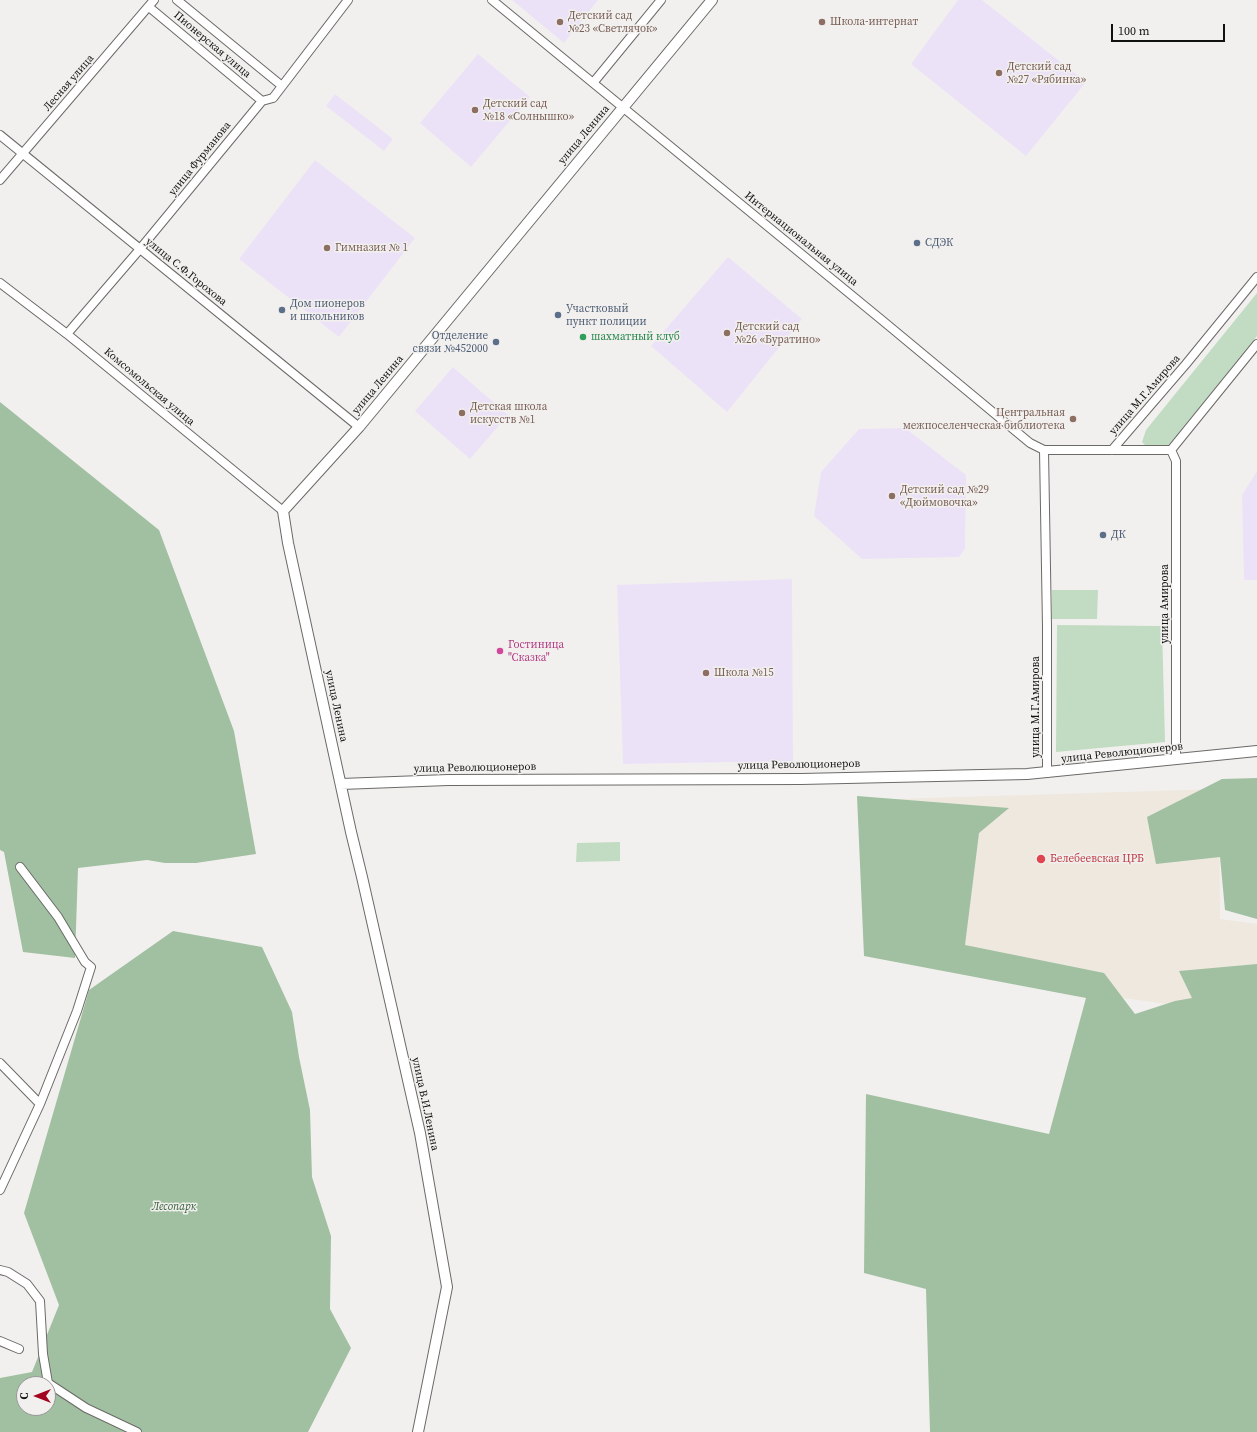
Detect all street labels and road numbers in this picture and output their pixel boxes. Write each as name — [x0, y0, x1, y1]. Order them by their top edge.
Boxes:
street label: Пионерская улица — [171, 9, 253, 81]
street label: Лесная улица — [41, 52, 97, 114]
street label: улица Ленина — [555, 103, 613, 167]
street label: улица Фурманова — [166, 119, 234, 199]
street label: Интернациональная улица — [742, 189, 860, 289]
street label: улица С.Ф.Горохова — [143, 235, 229, 309]
street label: Комсомольская улица — [101, 345, 197, 429]
street label: улица М.Г.Амирова — [1107, 352, 1183, 438]
street label: улица Ленина — [349, 353, 407, 417]
street label: улица Амирова — [1158, 564, 1172, 644]
street label: улица М.Г.Амирова — [1029, 656, 1043, 758]
street label: улица Ленина — [322, 669, 350, 743]
street label: улица Революционеров — [1060, 740, 1184, 766]
street label: улица Революционеров — [738, 757, 860, 773]
street label: улица Революционеров — [414, 760, 536, 776]
street label: улица В.И.Ленина — [409, 1056, 441, 1152]

